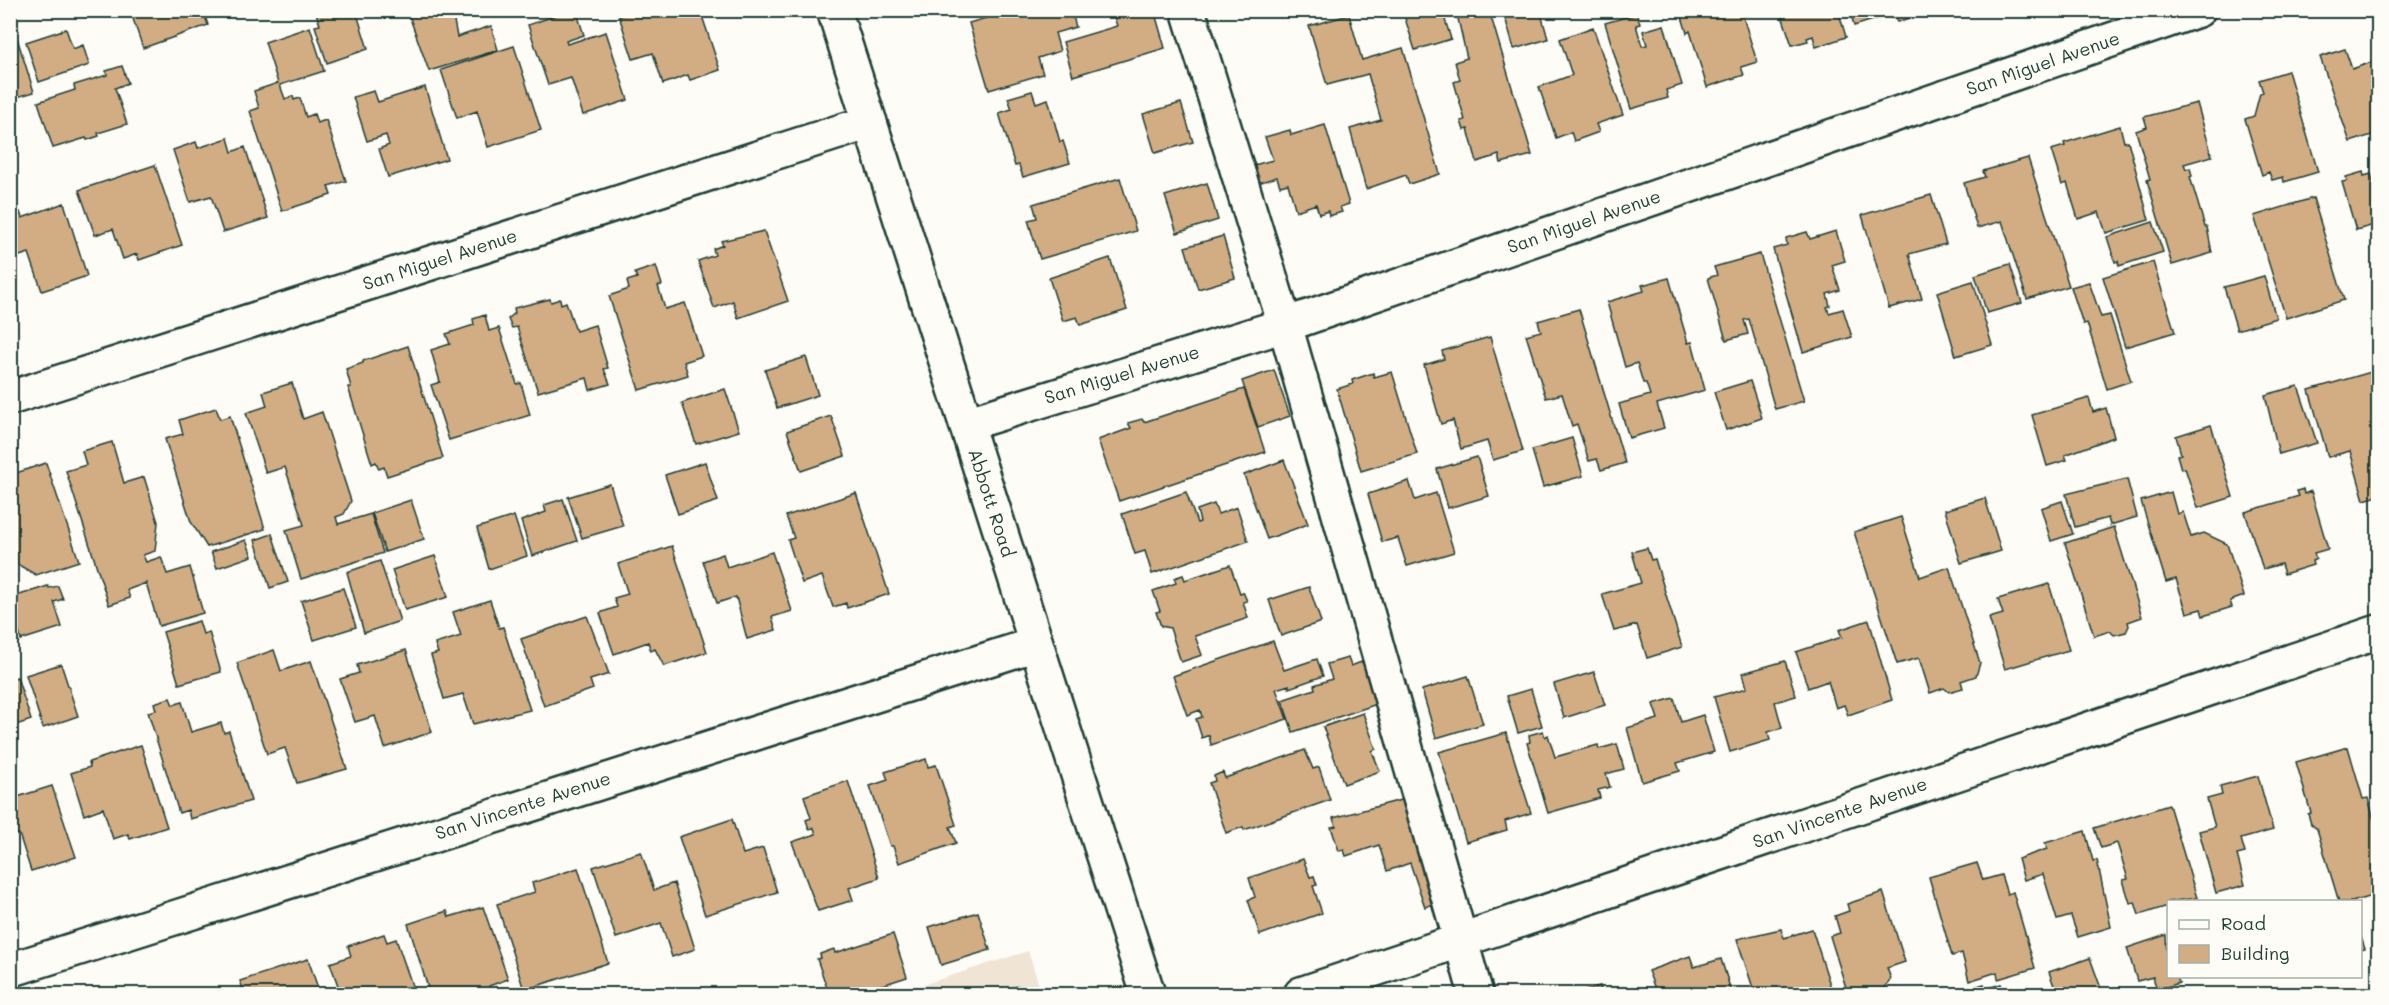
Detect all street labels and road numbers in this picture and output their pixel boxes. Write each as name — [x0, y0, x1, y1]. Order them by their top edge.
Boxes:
street label: San Miguel Avenue — [1963, 26, 2123, 101]
street label: San Miguel Avenue — [1504, 184, 1664, 259]
street label: San Miguel Avenue — [359, 223, 520, 295]
street label: San Miguel Avenue — [1041, 339, 1202, 409]
street label: Abbott Road — [963, 445, 1021, 560]
street label: San Vincente Avenue — [432, 765, 613, 845]
street label: San Vincente Avenue — [1749, 771, 1930, 853]

